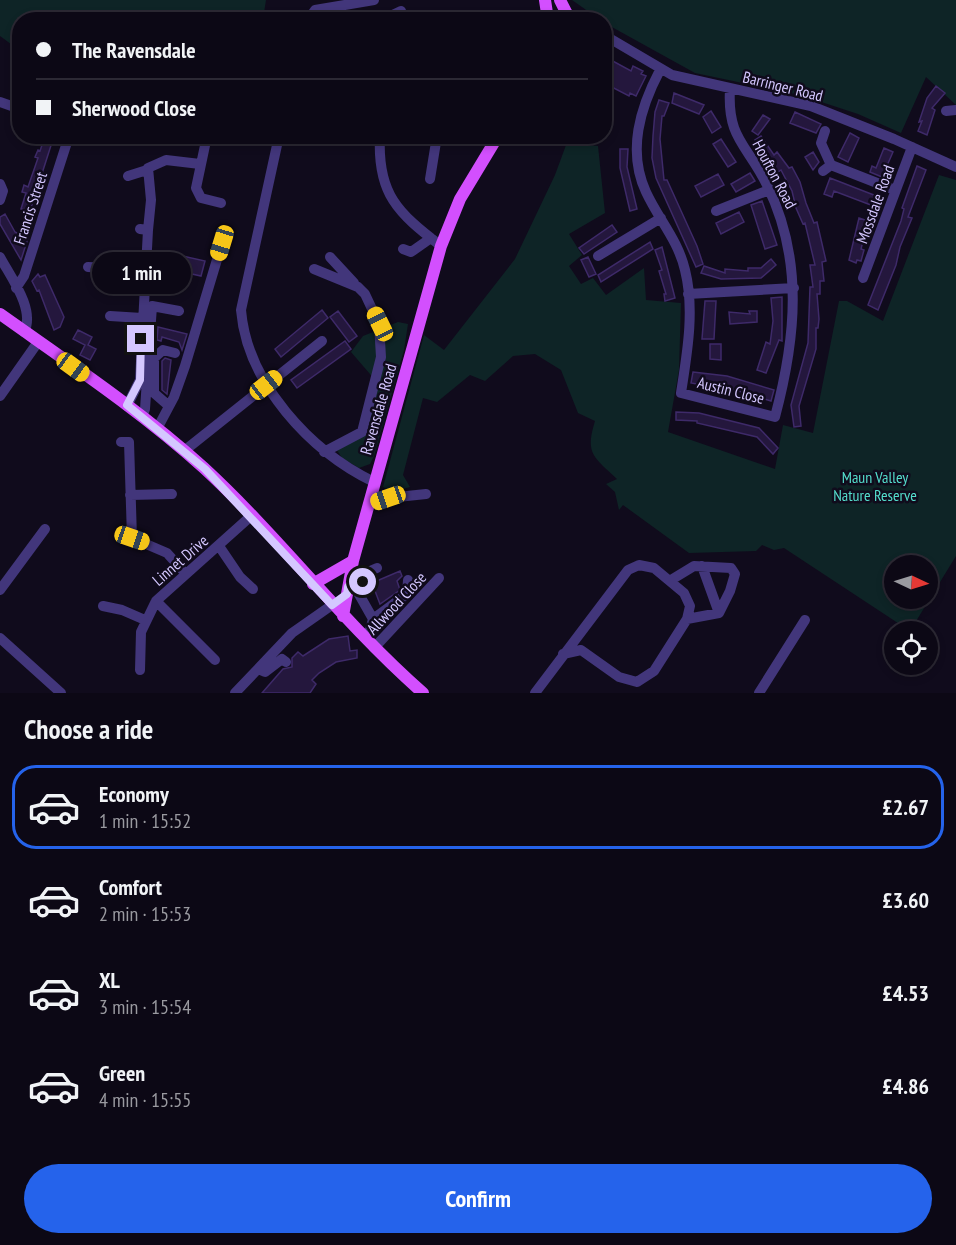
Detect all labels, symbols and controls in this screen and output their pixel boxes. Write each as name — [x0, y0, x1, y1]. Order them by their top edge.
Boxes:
text: The Ravensdale — [72, 36, 196, 64]
street label: Barringer Road — [741, 66, 825, 106]
text: Sherwood Close — [72, 94, 196, 122]
street label: Houfton Road — [749, 136, 802, 212]
street label: Mossdale Road — [852, 162, 898, 246]
street label: Francis Street — [9, 168, 51, 247]
car — [208, 223, 236, 263]
callout: 1 min — [92, 252, 190, 294]
text: 1 min — [121, 260, 162, 286]
car — [364, 304, 396, 344]
route end — [127, 325, 154, 352]
car — [53, 349, 93, 385]
street label: Ravensdale Road — [355, 361, 401, 457]
car — [246, 367, 286, 403]
street label: Austin Close — [695, 372, 767, 408]
park label: Maun Valley Nature Reserve — [833, 467, 917, 505]
car — [368, 484, 408, 512]
car — [112, 524, 152, 552]
street label: Linnet Drive — [148, 530, 212, 590]
north arrow — [884, 555, 938, 609]
map controls — [884, 555, 938, 675]
street label: Allwood Close — [362, 567, 430, 639]
route start — [349, 568, 376, 595]
button: locate — [884, 621, 938, 675]
text: Choose a ride — [24, 712, 153, 746]
icon: car — [27, 780, 81, 834]
text: Economy — [99, 780, 169, 808]
text: £2.67 — [882, 793, 929, 821]
text: 1 min · 15:52 — [99, 808, 191, 834]
icon: car — [27, 873, 81, 927]
text: Comfort — [99, 873, 162, 901]
text: £3.60 — [882, 886, 929, 914]
text: 2 min · 15:53 — [99, 901, 191, 927]
icon: car — [27, 966, 81, 1020]
text: XL — [99, 966, 120, 994]
text: £4.53 — [882, 979, 929, 1007]
text: 3 min · 15:54 — [99, 994, 191, 1020]
icon: car — [27, 1059, 81, 1113]
text: Green — [99, 1059, 145, 1087]
text: £4.86 — [882, 1072, 929, 1100]
text: 4 min · 15:55 — [99, 1087, 191, 1113]
button: Confirm — [24, 1164, 932, 1233]

